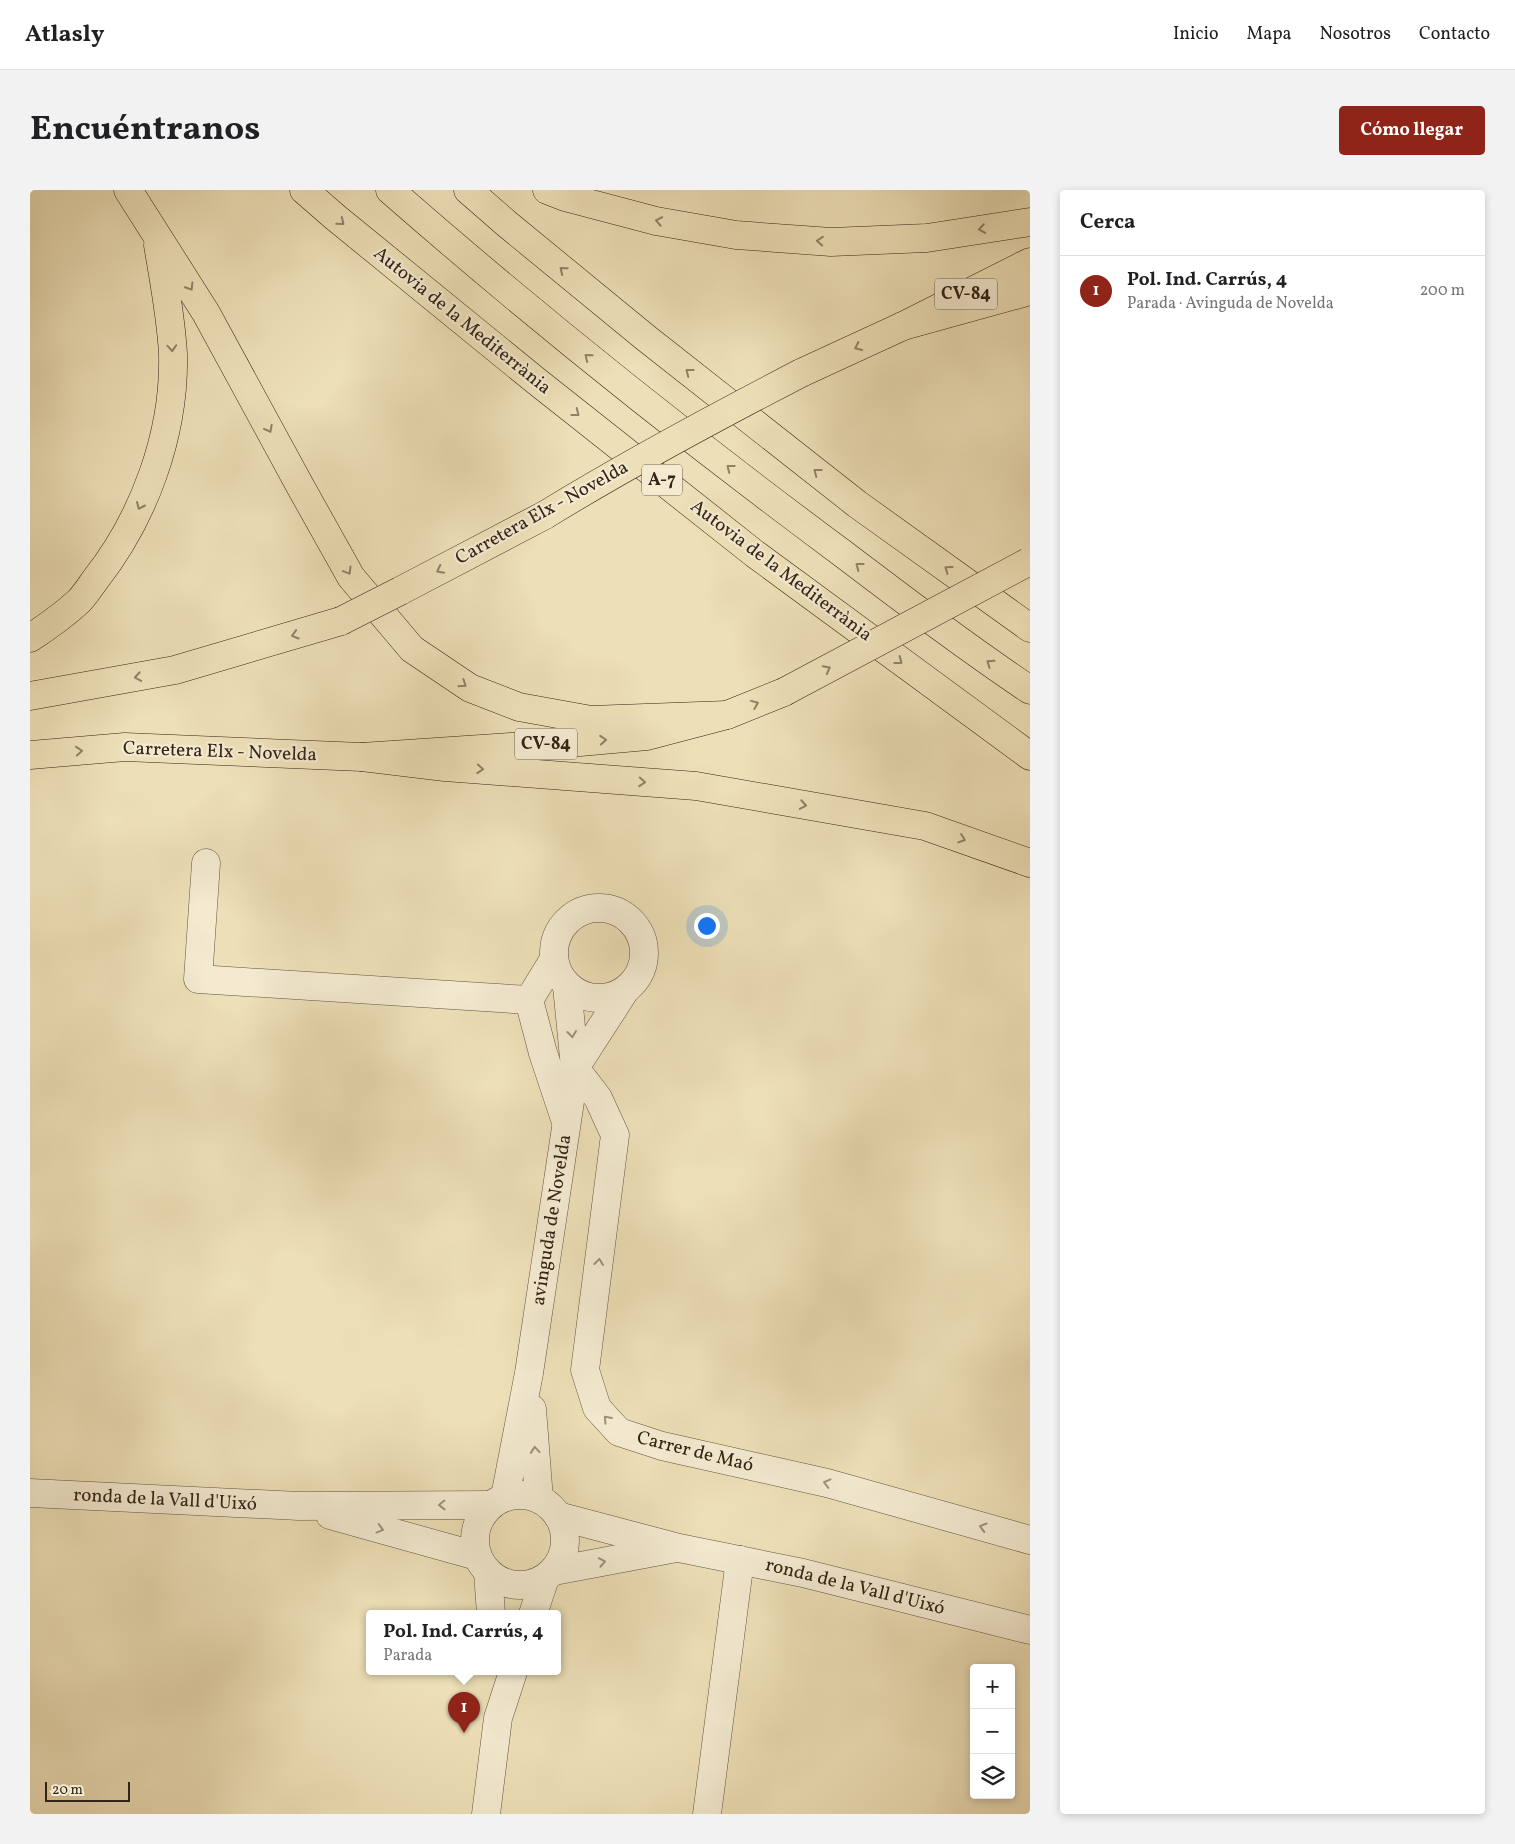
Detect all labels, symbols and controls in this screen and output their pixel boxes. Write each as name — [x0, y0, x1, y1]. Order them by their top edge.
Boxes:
text: Atlasly — [25, 18, 104, 52]
text: Inicio — [1173, 22, 1219, 47]
text: Mapa — [1247, 22, 1292, 47]
text: Nosotros — [1320, 22, 1391, 47]
text: Contacto — [1419, 22, 1490, 47]
text: Encuéntranos — [30, 106, 260, 154]
button: Cómo llegar — [1339, 106, 1485, 155]
text: Cerca — [1080, 208, 1135, 237]
one-way arrow — [335, 217, 344, 225]
one-way arrow — [655, 217, 664, 227]
one-way arrow — [978, 224, 986, 234]
one-way arrow — [816, 236, 824, 247]
street label: Autovia de la Mediterrània — [368, 241, 556, 401]
one-way arrow — [559, 267, 568, 276]
text: Pol. Ind. Carrús, 4 — [1127, 267, 1287, 293]
road number: CV-84 — [935, 278, 997, 310]
text: 1 — [1093, 280, 1099, 302]
text: 200 m — [1420, 280, 1465, 302]
one-way arrow — [184, 282, 194, 291]
text: Parada · Avinguda de Novelda — [1127, 293, 1334, 315]
one-way arrow — [854, 340, 863, 351]
one-way arrow — [166, 345, 177, 353]
one-way arrow — [585, 353, 594, 362]
one-way arrow — [686, 370, 695, 378]
one-way arrow — [570, 407, 579, 415]
one-way arrow — [263, 424, 273, 433]
street label: Carretera Elx - Novelda — [451, 455, 633, 571]
road number: A-7 — [642, 464, 682, 496]
one-way arrow — [726, 465, 735, 474]
one-way arrow — [814, 470, 823, 478]
street label: Autovia de la Mediterrània — [685, 494, 877, 648]
one-way arrow — [135, 501, 146, 510]
one-way arrow — [436, 564, 445, 574]
one-way arrow — [856, 564, 865, 572]
one-way arrow — [342, 566, 352, 575]
one-way arrow — [944, 566, 954, 575]
one-way arrow — [291, 629, 299, 639]
one-way arrow — [893, 655, 902, 663]
one-way arrow — [986, 660, 996, 669]
one-way arrow — [821, 666, 830, 676]
one-way arrow — [133, 671, 142, 681]
one-way arrow — [457, 678, 467, 687]
one-way arrow — [750, 699, 759, 710]
road number: CV-84 — [515, 728, 577, 760]
one-way arrow — [599, 735, 607, 746]
street label: Carretera Elx - Novelda — [123, 736, 317, 768]
one-way arrow — [75, 746, 83, 757]
one-way arrow — [477, 764, 485, 775]
one-way arrow — [639, 776, 647, 787]
one-way arrow — [799, 799, 807, 809]
one-way arrow — [957, 833, 965, 843]
your location — [694, 913, 720, 939]
one-way arrow — [566, 1030, 577, 1038]
street label: avinguda de Novelda — [526, 1133, 578, 1307]
one-way arrow — [593, 1258, 604, 1266]
one-way arrow — [603, 1415, 612, 1424]
street label: Carrer de Maó — [634, 1425, 756, 1479]
one-way arrow — [530, 1446, 541, 1454]
one-way arrow — [822, 1478, 831, 1489]
street label: ronda de la Vall d'Uixó — [73, 1482, 257, 1518]
one-way arrow — [438, 1500, 446, 1510]
one-way arrow — [979, 1522, 987, 1533]
one-way arrow — [376, 1523, 384, 1533]
street label: ronda de la Vall d'Uixó — [763, 1552, 947, 1622]
one-way arrow — [598, 1558, 607, 1568]
popup — [366, 1610, 561, 1675]
text: Pol. Ind. Carrús, 4 — [383, 1619, 544, 1645]
text: Parada — [383, 1645, 432, 1667]
map controls — [970, 1664, 1015, 1799]
button: + — [970, 1664, 1015, 1709]
pin: 1 — [448, 1692, 480, 1733]
button: − — [970, 1709, 1015, 1754]
button: layers — [970, 1754, 1015, 1799]
scale bar — [45, 1779, 130, 1802]
text: 20 m — [52, 1781, 83, 1800]

